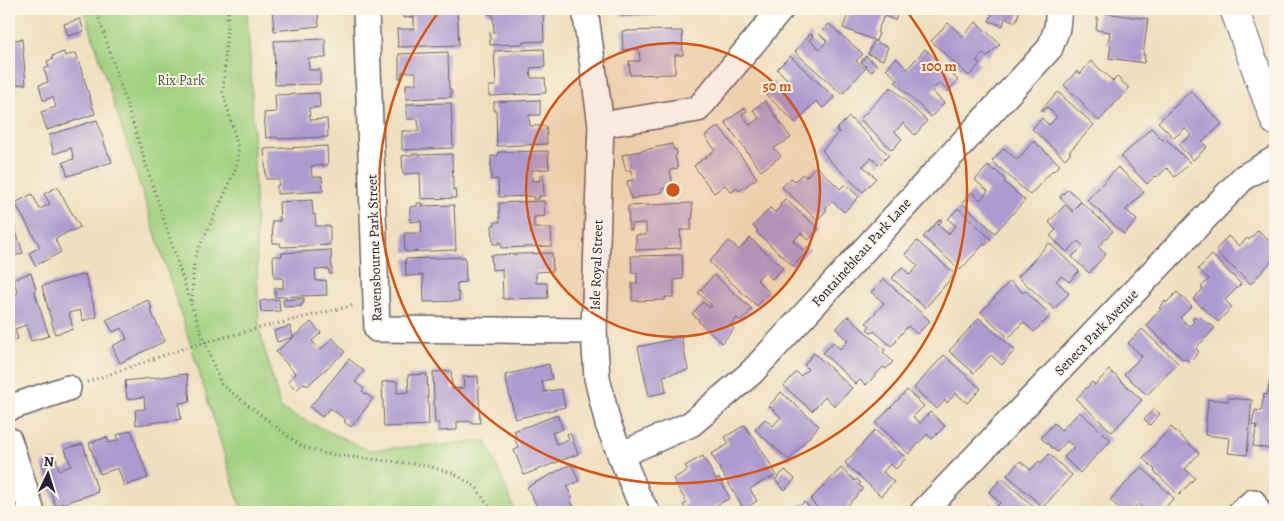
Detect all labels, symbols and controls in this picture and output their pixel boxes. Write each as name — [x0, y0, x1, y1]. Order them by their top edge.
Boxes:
text: 100 m — [921, 56, 957, 76]
park label: Rix Park — [157, 71, 205, 90]
text: 50 m — [762, 76, 792, 96]
street label: Ravensbourne Park Street — [362, 174, 387, 322]
centre of rings — [664, 181, 682, 199]
street label: Fontainebleau Park Lane — [807, 194, 915, 311]
street label: Isle Royal Street — [585, 219, 608, 311]
street label: Seneca Park Avenue — [1050, 285, 1143, 380]
north arrow — [22, 448, 72, 498]
text: N — [43, 452, 55, 471]

